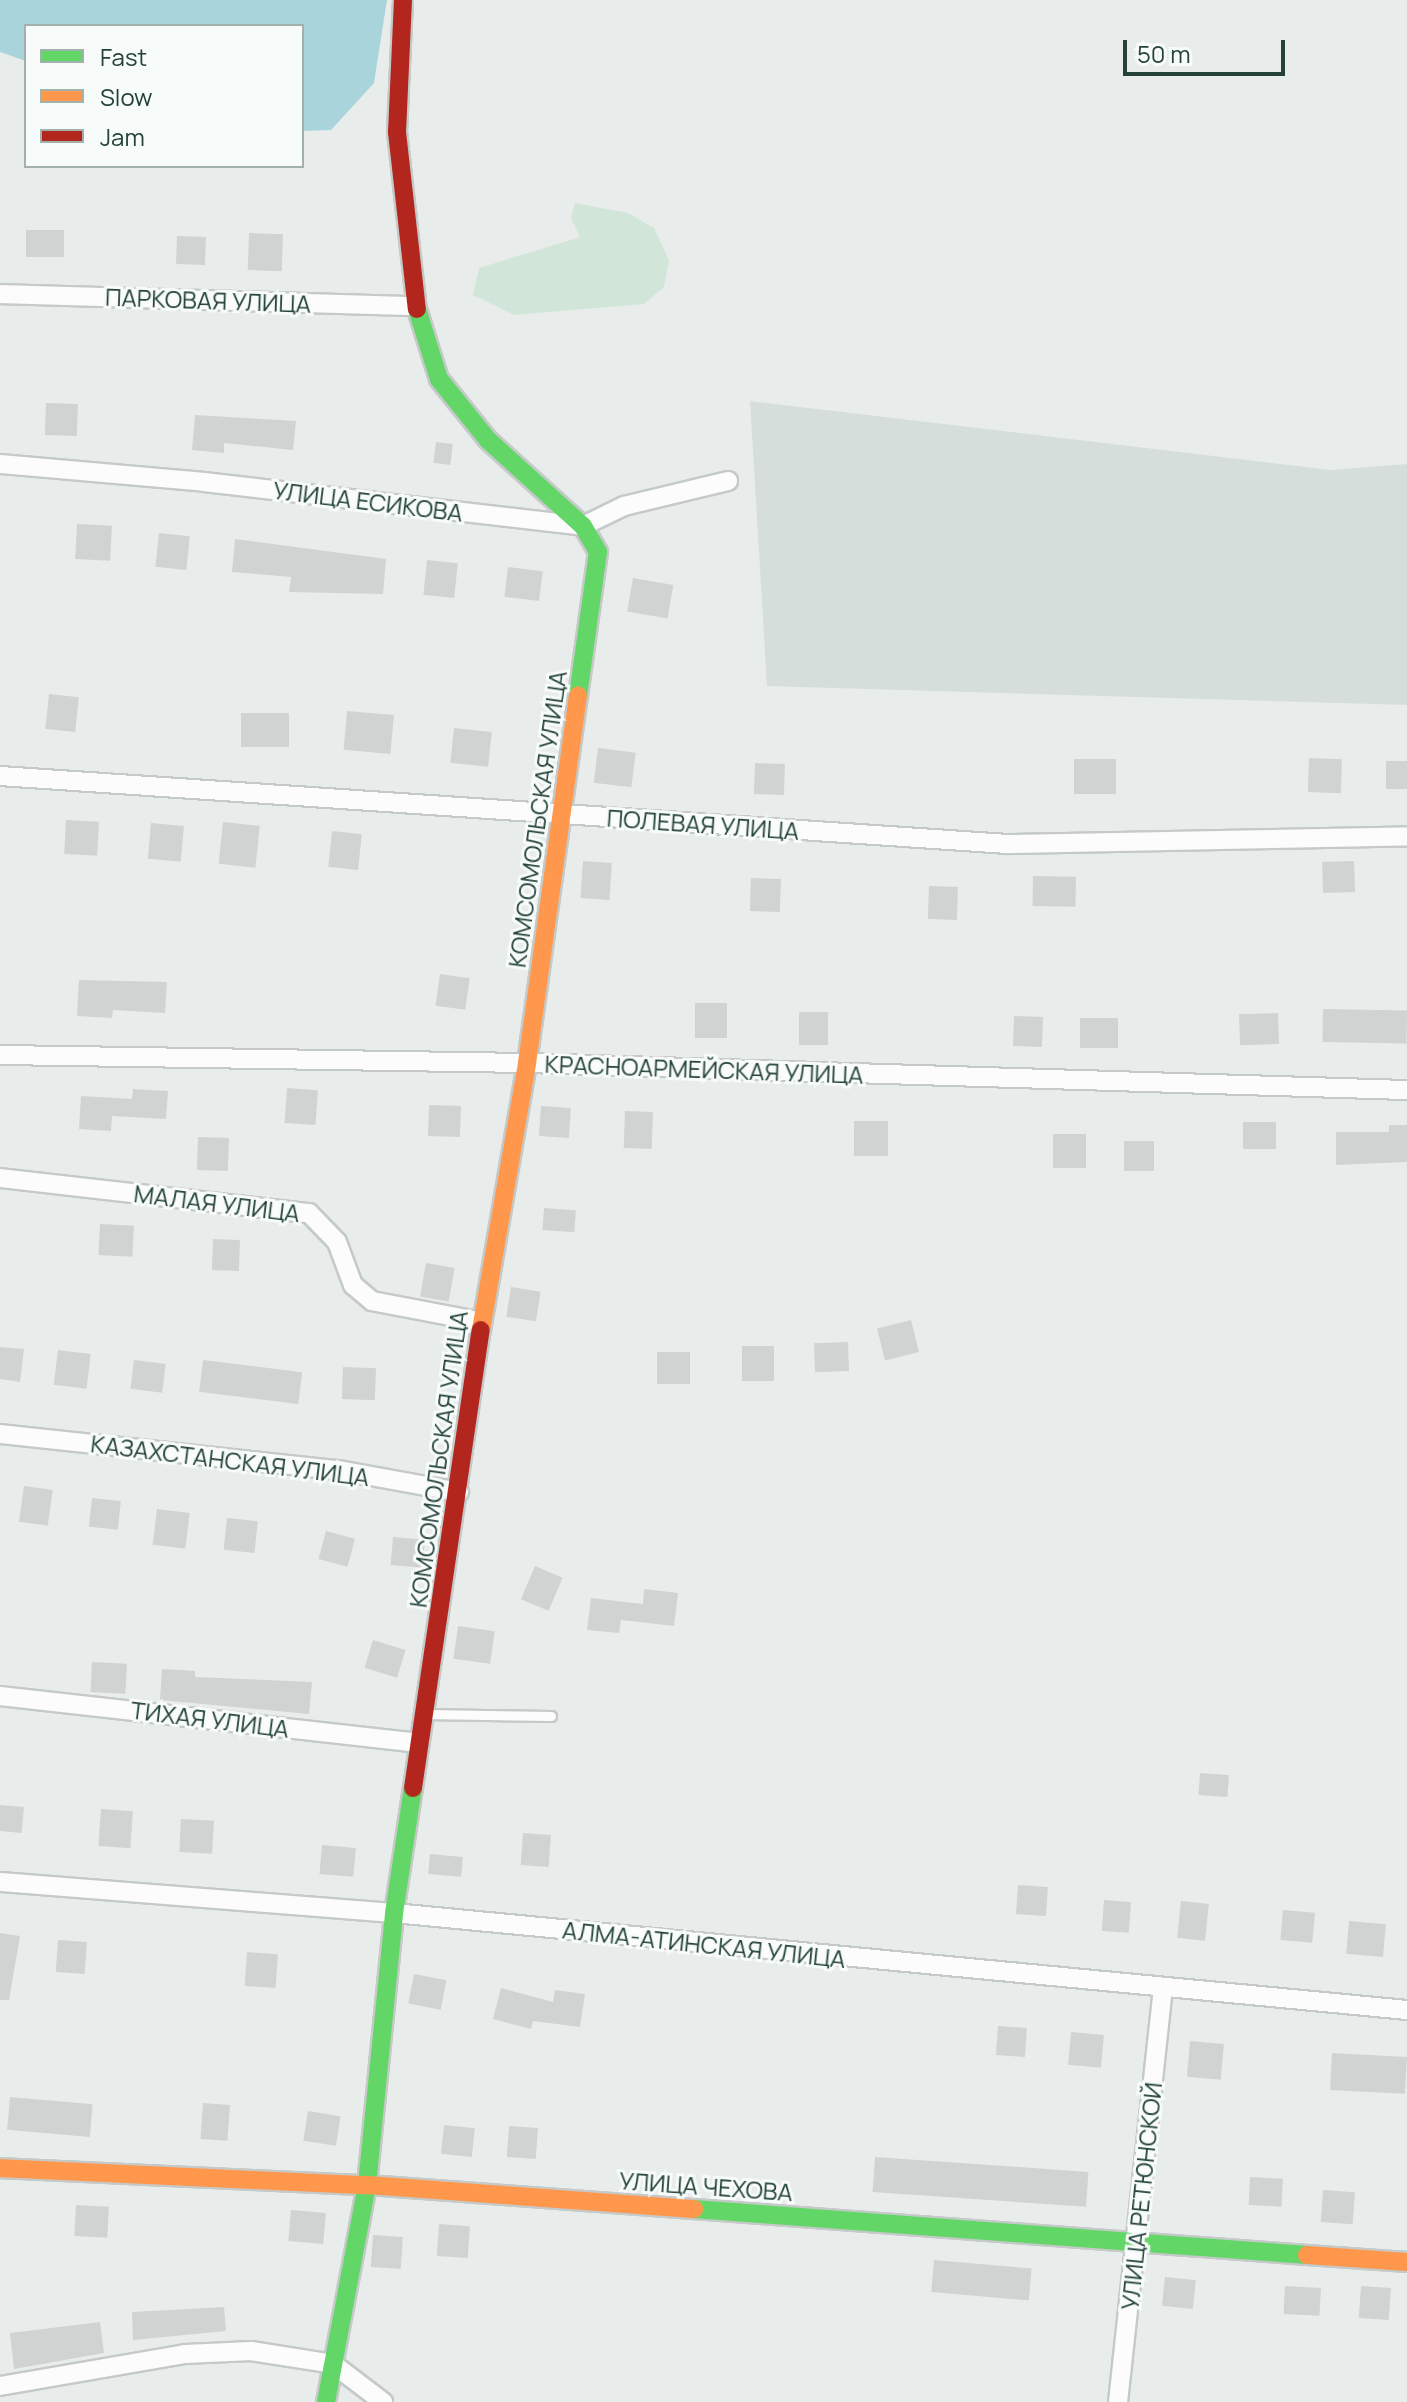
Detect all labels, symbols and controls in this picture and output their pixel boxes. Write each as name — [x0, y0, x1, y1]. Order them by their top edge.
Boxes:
legend — [24, 24, 304, 168]
scale bar — [1127, 24, 1289, 74]
text: 50 m — [1137, 37, 1191, 70]
text: Fast — [100, 40, 147, 73]
text: Slow — [100, 80, 153, 113]
text: Jam — [100, 120, 145, 153]
street label: ПАРКОВАЯ УЛИЦА — [105, 282, 311, 318]
street label: УЛИЦА ЕСИКОВА — [271, 475, 465, 527]
street label: КОМСОМОЛЬСКАЯ УЛИЦА — [502, 669, 572, 969]
street label: ПОЛЕВАЯ УЛИЦА — [606, 803, 800, 845]
street label: КРАСНОАРМЕЙСКАЯ УЛИЦА — [544, 1049, 864, 1089]
street label: МАЛАЯ УЛИЦА — [132, 1179, 302, 1227]
street label: КОМСОМОЛЬСКАЯ УЛИЦА — [403, 1309, 473, 1609]
street label: КАЗАХСТАНСКАЯ УЛИЦА — [89, 1429, 371, 1491]
street label: ТИХАЯ УЛИЦА — [129, 1695, 291, 1743]
street label: АЛМА-АТИНСКАЯ УЛИЦА — [561, 1915, 847, 1973]
street label: УЛИЦА РЕТЮНСКОЙ — [1115, 2081, 1167, 2311]
street label: УЛИЦА ЧЕХОВА — [618, 2166, 794, 2206]

